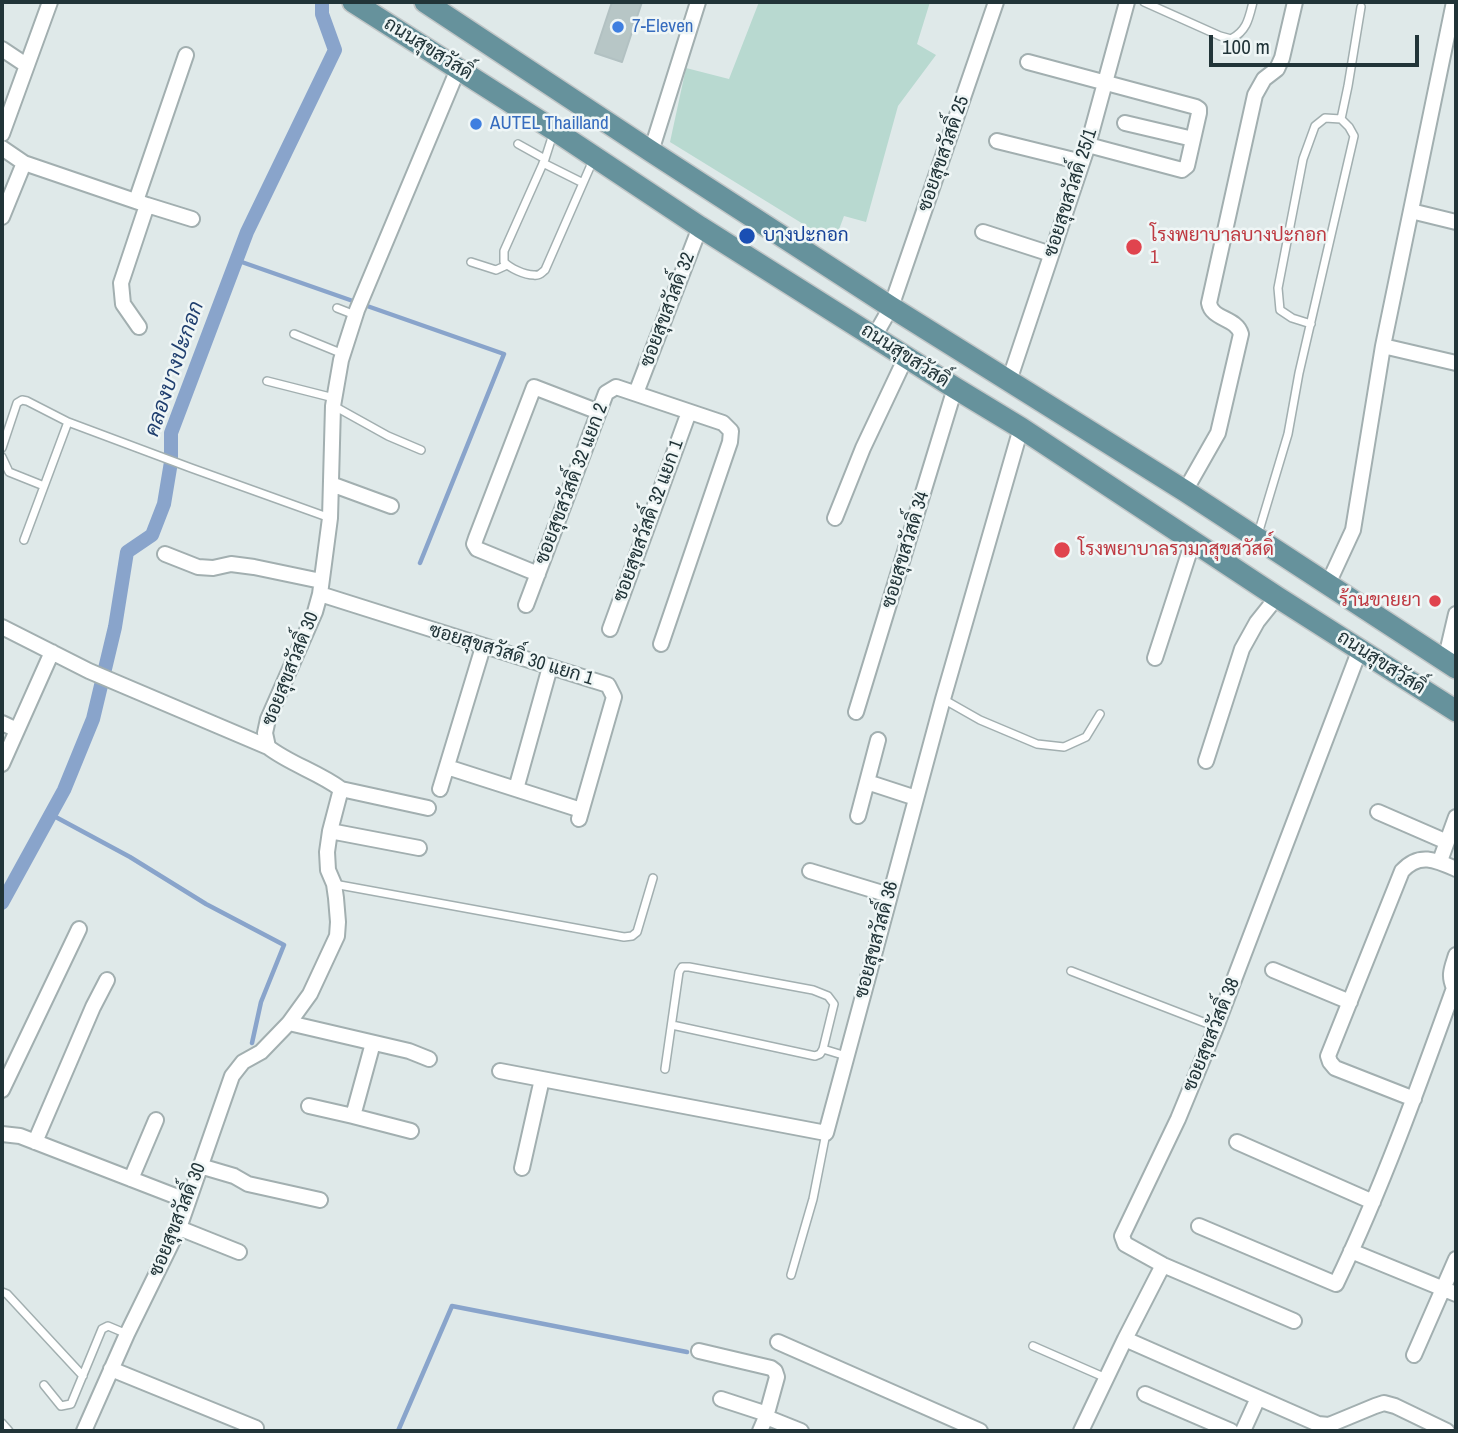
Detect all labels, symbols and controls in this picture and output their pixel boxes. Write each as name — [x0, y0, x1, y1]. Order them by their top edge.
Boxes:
street label: ถนนสุขสวัสดิ์ — [379, 13, 477, 85]
place label: 7-Eleven — [632, 16, 693, 38]
marker: 7-Eleven — [610, 19, 626, 35]
scale bar — [1213, 21, 1423, 65]
text: 100 m — [1222, 32, 1270, 61]
street label: ซอยสุขสวัสดิ์ 25 — [914, 93, 974, 215]
place label: AUTEL Thailland — [490, 113, 609, 135]
marker: AUTEL Thailland — [468, 116, 484, 132]
street label: ซอยสุขสวัสดิ์ 25/1 — [1039, 126, 1103, 260]
place label: บางปะกอก — [763, 225, 849, 247]
place label: โรงพยาบาลบางปะกอก 1 — [1150, 225, 1327, 269]
marker: บางปะกอก — [737, 226, 757, 246]
marker: โรงพยาบาลบางปะกอก 1 — [1124, 237, 1144, 257]
street label: ซอยสุขสวัสดิ์ 32 — [636, 250, 700, 370]
water label: คลองบางปะกอก — [140, 298, 210, 440]
street label: ถนนสุขสวัสดิ์ — [857, 319, 953, 393]
street label: ซอยสุขสวัสดิ์ 32 แยก 2 — [531, 400, 613, 568]
street label: ซอยสุขสวัสดิ์ 32 แยก 1 — [609, 437, 689, 605]
street label: ซอยสุขสวัสดิ์ 34 — [877, 489, 935, 611]
place label: โรงพยาบาลรามาสุขสวัสดิ์ — [1078, 539, 1274, 561]
marker: โรงพยาบาลรามาสุขสวัสดิ์ — [1052, 540, 1072, 560]
place label: ร้านขายยา — [1339, 590, 1421, 612]
marker: ร้านขายยา — [1427, 593, 1443, 609]
street label: ซอยสุขสวัสดิ์ 30 — [258, 609, 324, 729]
street label: ซอยสุขสวัสดิ์ 30 แยก 1 — [426, 619, 596, 691]
street label: ถนนสุขสวัสดิ์ — [1333, 626, 1429, 700]
street label: ซอยสุขสวัสดิ์ 36 — [850, 879, 904, 1001]
street label: ซอยสุขสวัสดิ์ 38 — [1179, 975, 1245, 1095]
street label: ซอยสุขสวัสดิ์ 30 — [145, 1160, 211, 1280]

